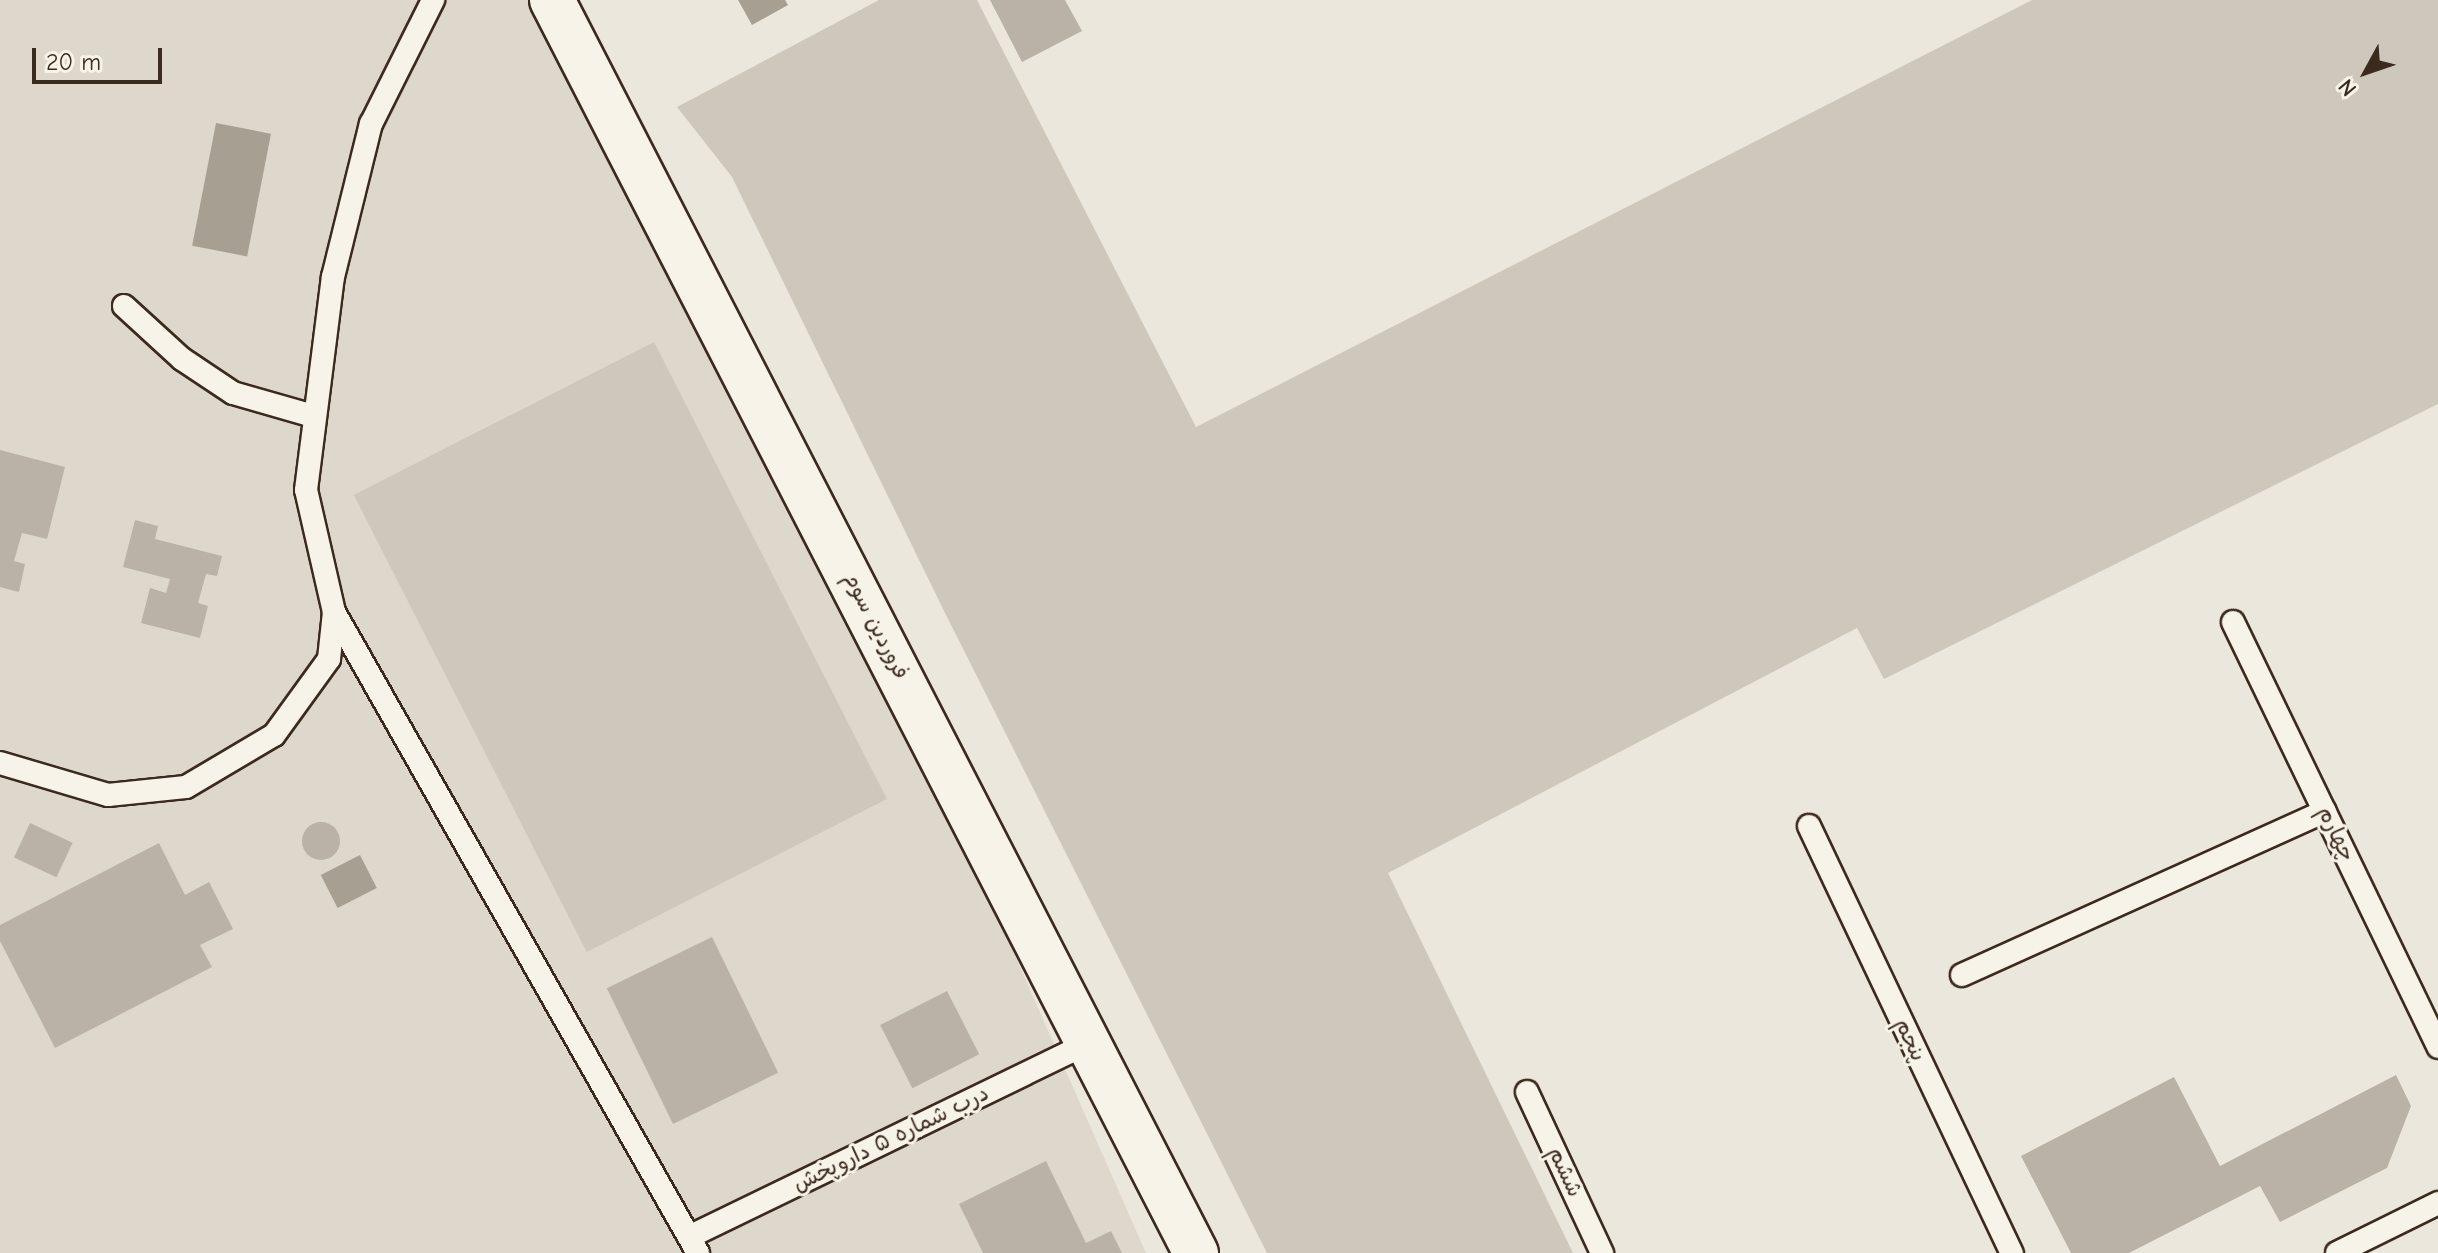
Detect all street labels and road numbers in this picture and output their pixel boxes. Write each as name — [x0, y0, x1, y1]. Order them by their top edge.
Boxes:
street label: فروردین سوم — [838, 568, 914, 684]
street label: چهارم — [2311, 802, 2361, 866]
street label: پنجم — [1889, 1014, 1931, 1066]
street label: درب شماره ۵ داروپخش — [789, 1080, 993, 1198]
street label: ششم — [1542, 1143, 1588, 1201]

